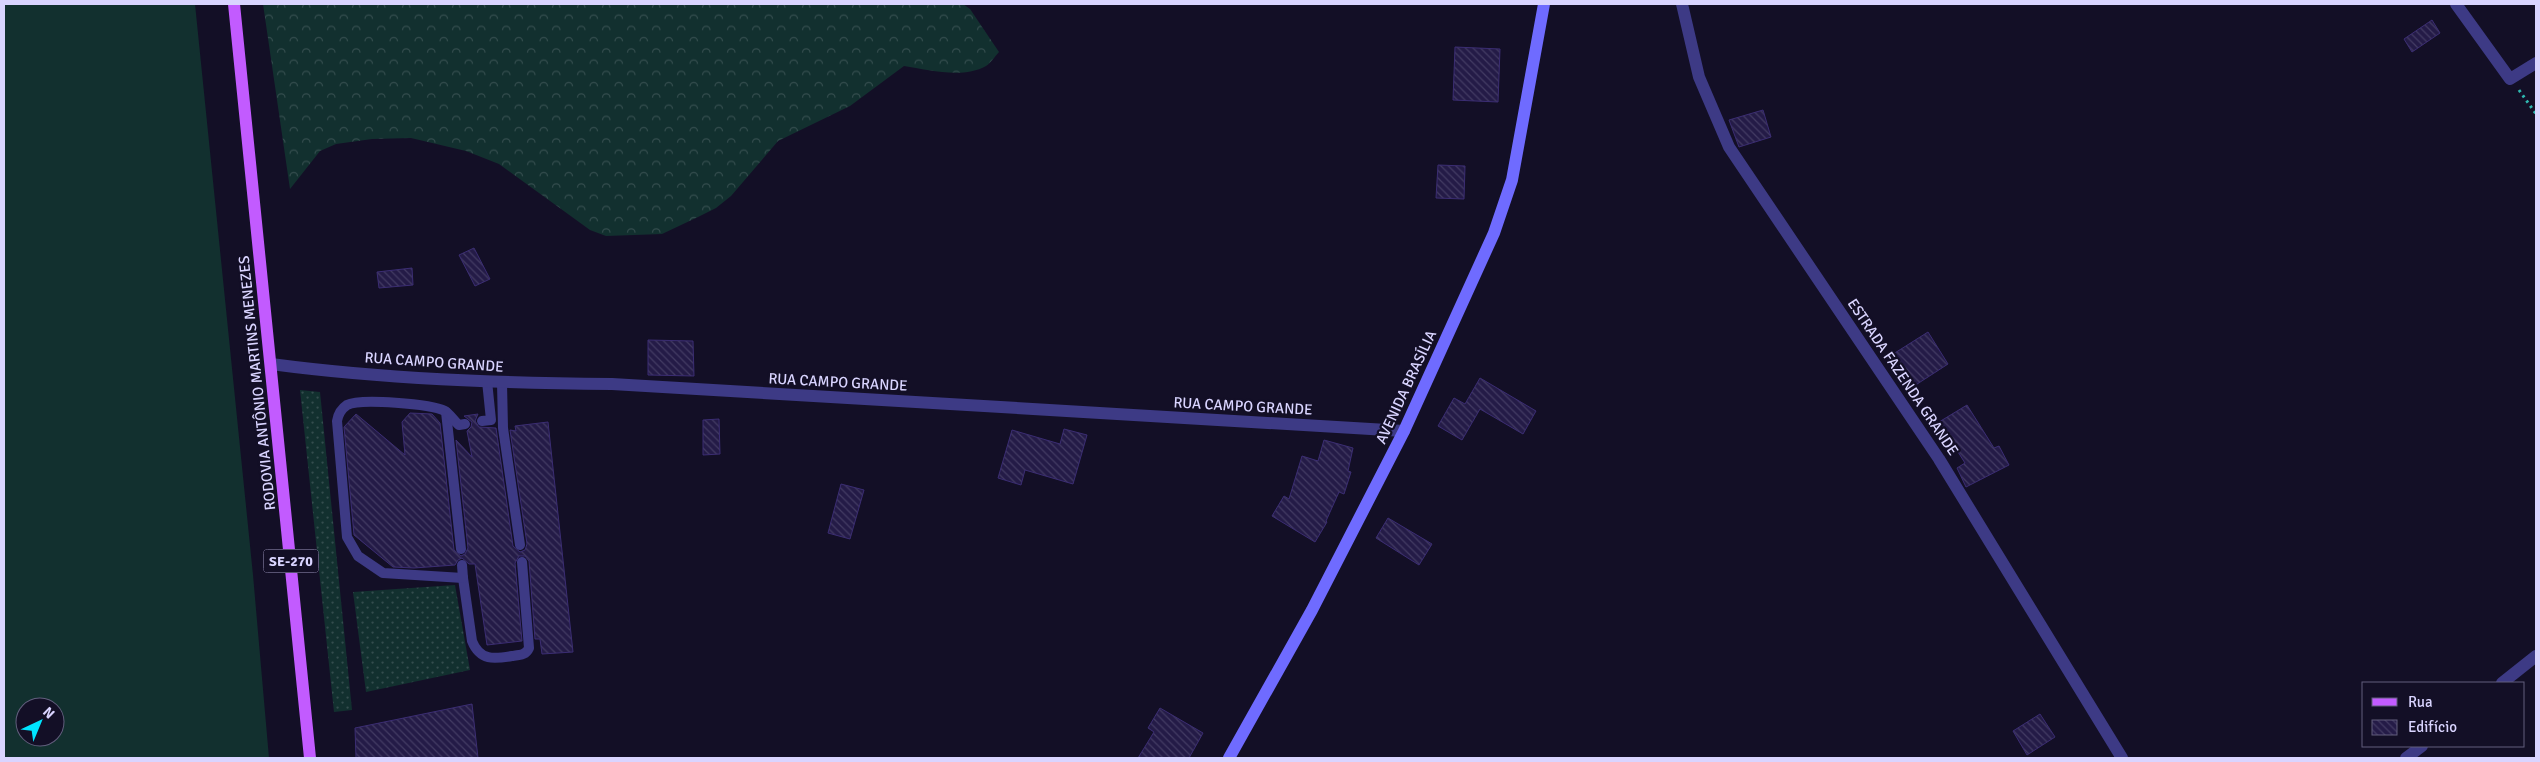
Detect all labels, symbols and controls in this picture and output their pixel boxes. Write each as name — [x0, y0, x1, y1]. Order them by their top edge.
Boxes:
street label: RODOVIA ANTÔNIO MARTINS MENEZES — [234, 255, 279, 511]
street label: ESTRADA FAZENDA GRANDE — [1844, 295, 1962, 459]
street label: AVENIDA BRASÍLIA — [1371, 327, 1440, 447]
street label: RUA CAMPO GRANDE — [364, 348, 504, 376]
street label: RUA CAMPO GRANDE — [768, 369, 908, 395]
street label: RUA CAMPO GRANDE — [1173, 393, 1313, 419]
road number: SE-270 — [264, 550, 318, 572]
legend — [2362, 682, 2525, 747]
text: Rua — [2408, 693, 2433, 711]
north arrow — [15, 697, 65, 747]
text: N — [39, 704, 58, 723]
text: Edifício — [2408, 718, 2457, 736]

